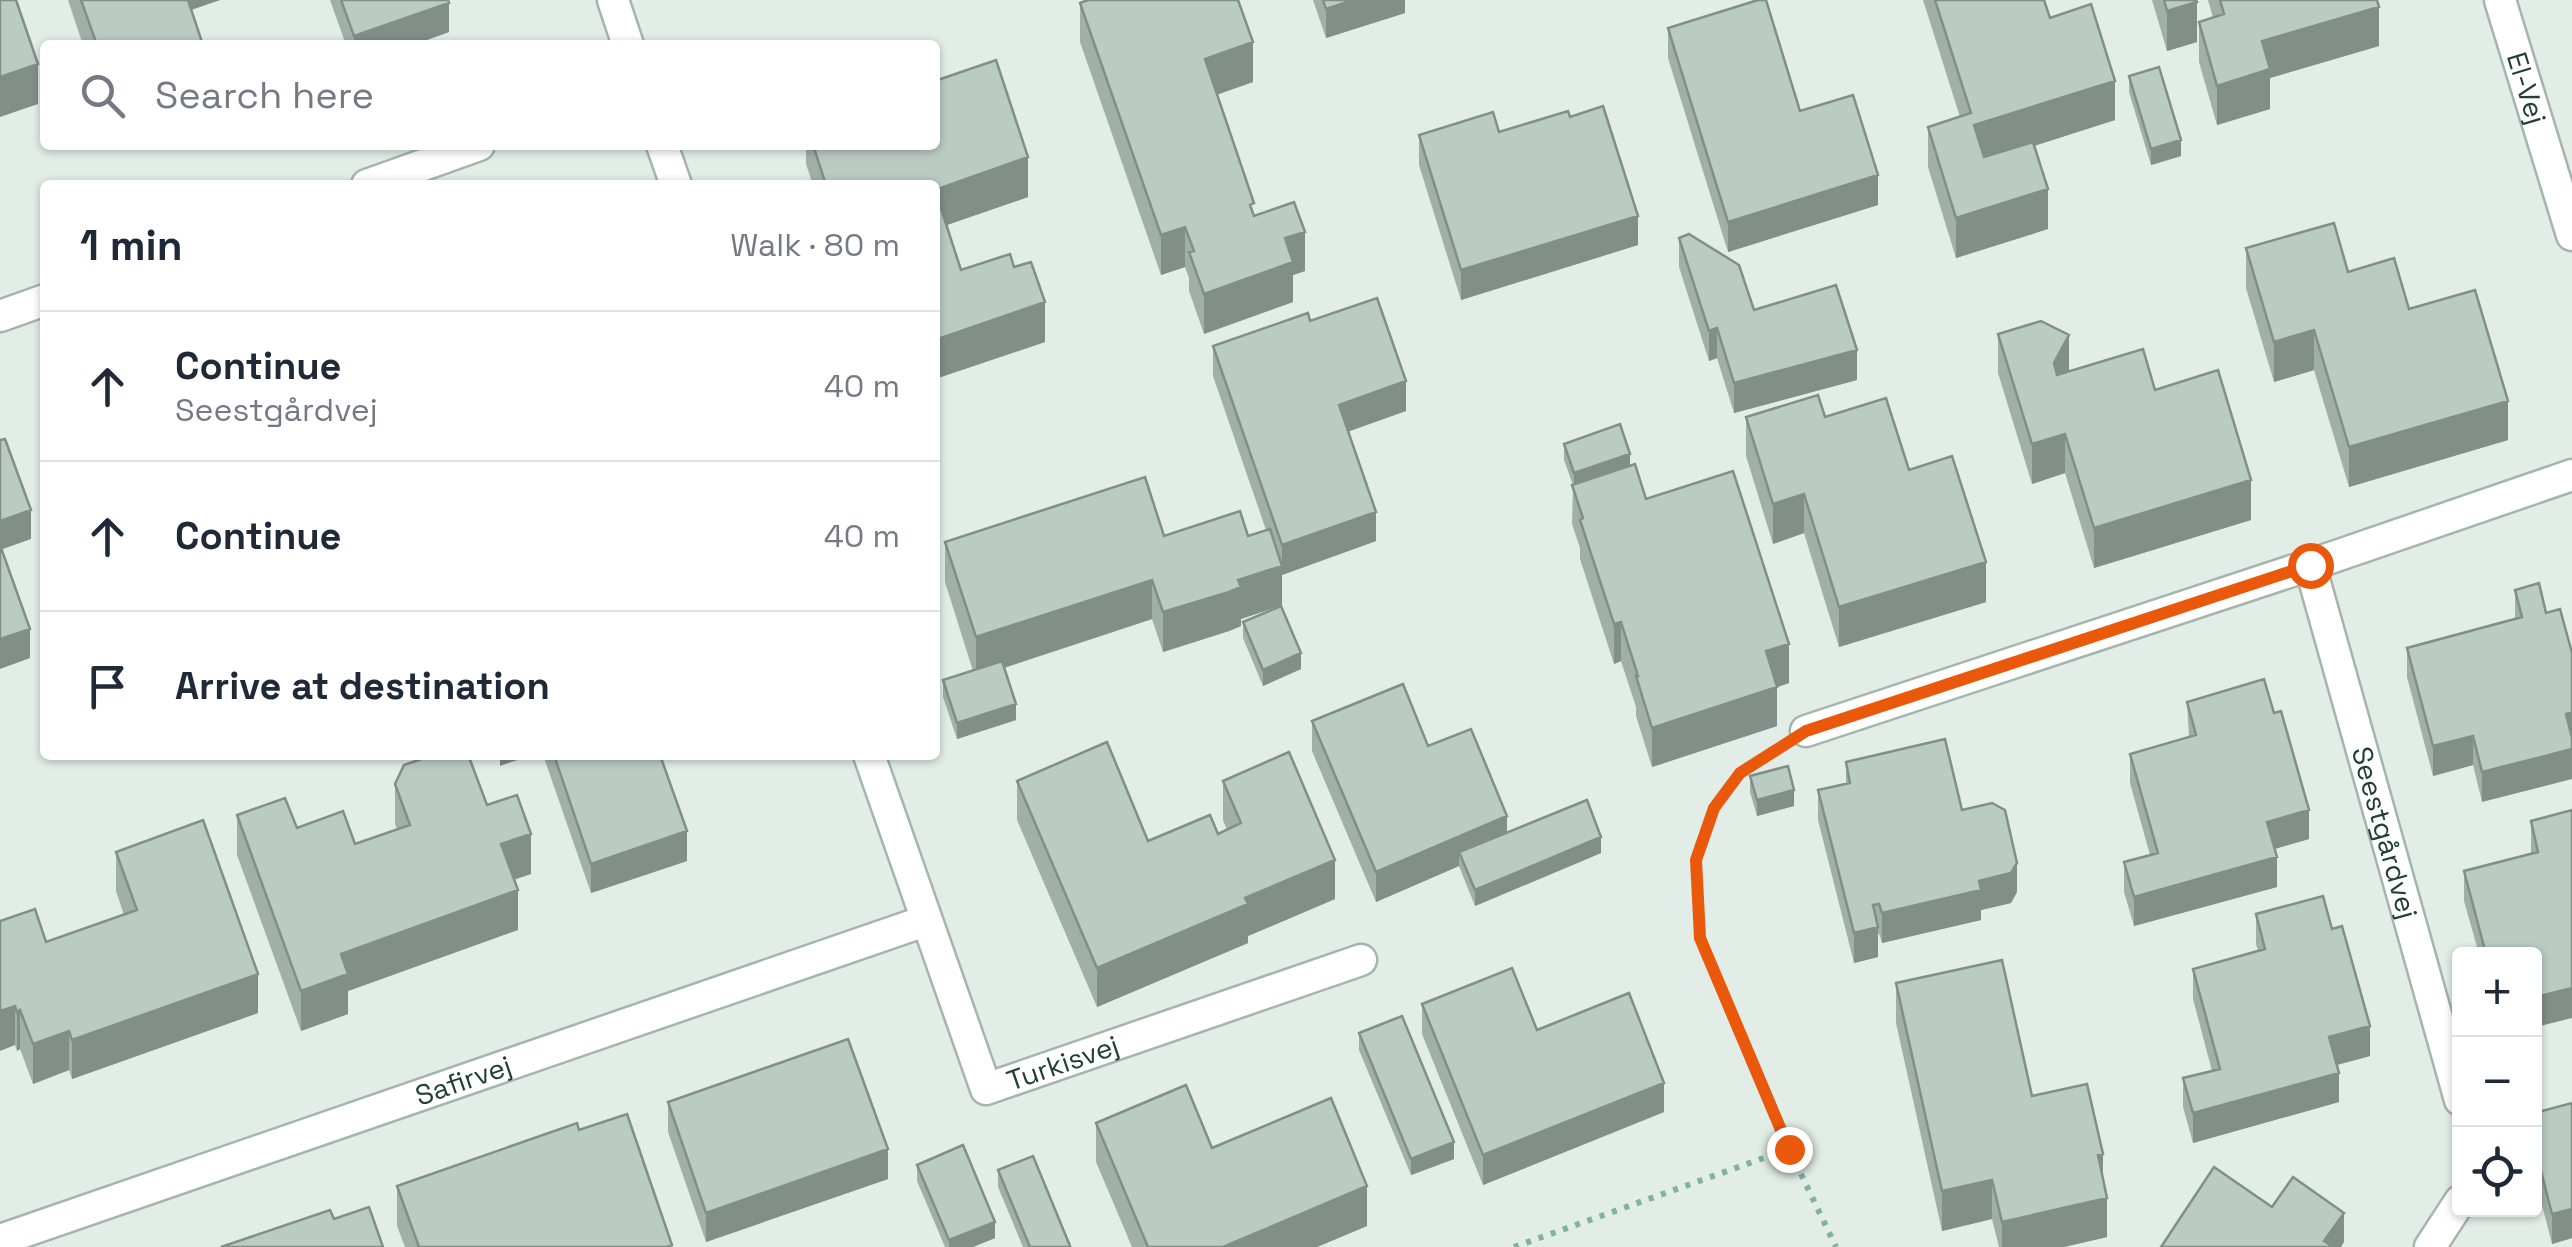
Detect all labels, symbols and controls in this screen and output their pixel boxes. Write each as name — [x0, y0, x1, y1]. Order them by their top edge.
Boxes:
search box — [40, 40, 940, 150]
street label: El-Vej — [2499, 47, 2555, 128]
icon: search — [75, 68, 130, 123]
text: Search here — [155, 71, 374, 119]
text: 1 min — [80, 219, 183, 272]
text: Walk · 80 m — [730, 225, 900, 265]
text: Continue — [175, 342, 341, 390]
icon: ahead — [80, 359, 135, 414]
text: 40 m — [824, 366, 900, 406]
text: Seestgårdvej — [175, 390, 378, 430]
icon: ahead — [80, 509, 135, 564]
text: Continue — [175, 512, 341, 560]
text: 40 m — [824, 516, 900, 556]
route start — [2288, 543, 2334, 589]
icon: arrive — [80, 659, 135, 714]
text: Arrive at destination — [175, 662, 550, 710]
street label: Seestgårdvej — [2344, 742, 2426, 923]
map controls — [2452, 947, 2542, 1217]
button: + — [2452, 947, 2542, 1037]
street label: Turkisvej — [1002, 1027, 1124, 1099]
button: − — [2452, 1037, 2542, 1127]
street label: Safirvej — [410, 1047, 516, 1113]
route end — [1767, 1127, 1813, 1173]
button: locate — [2452, 1127, 2542, 1217]

